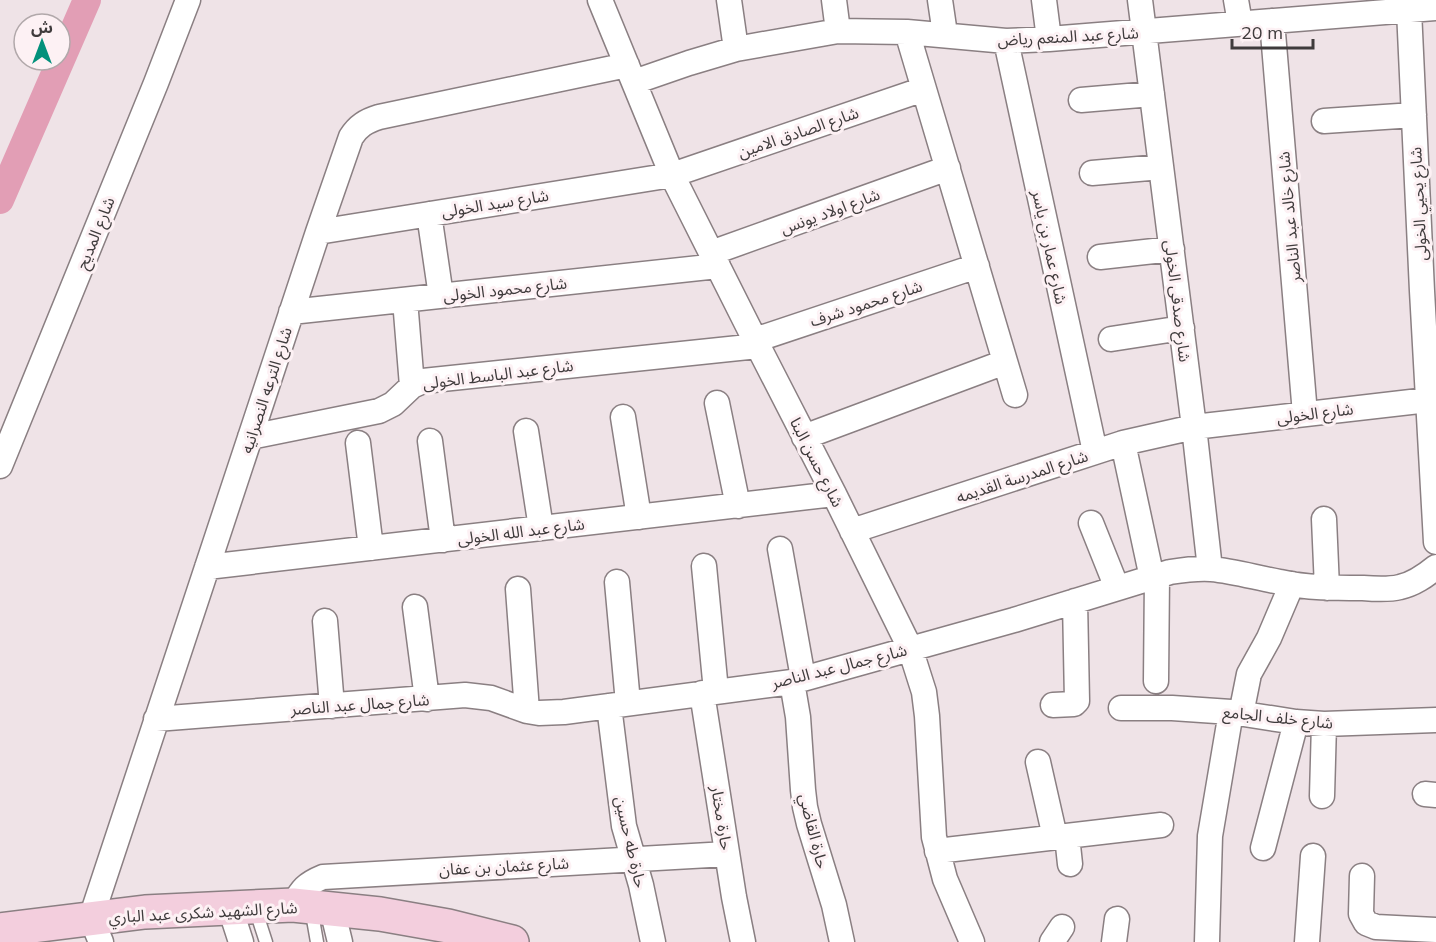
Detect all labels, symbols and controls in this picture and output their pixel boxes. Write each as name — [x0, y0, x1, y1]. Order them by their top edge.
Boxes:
north arrow — [12, 12, 72, 72]
scale bar — [1232, 12, 1313, 50]
text: ش — [31, 17, 53, 37]
text: 20 m — [1241, 21, 1283, 44]
street label: شارع عبد المنعم رياض — [997, 22, 1139, 53]
street label: شارع الصادق الامين — [735, 102, 862, 165]
street label: شارع يحيي الخولى — [1405, 146, 1434, 261]
street label: شارع خالد عبد الناصر — [1273, 150, 1308, 284]
street label: شارع اولاد يونس — [778, 184, 883, 241]
street label: شارع سيد الخولى — [440, 185, 550, 224]
street label: شارع عمار بن ياسر — [1025, 187, 1072, 306]
street label: شارع المديح — [71, 194, 121, 273]
street label: شارع صدقى الخولى — [1158, 239, 1195, 364]
street label: شارع محمود الخولى — [442, 273, 568, 308]
street label: شارع محمود شرف — [807, 275, 926, 333]
street label: شارع الترعه النصرانيه — [236, 324, 299, 457]
street label: شارع عبد الباسط الخولى — [422, 355, 575, 396]
street label: شارع الخولى — [1276, 398, 1355, 431]
street label: شارع حسن البنا — [783, 414, 848, 511]
street label: شارع المدرسة القديمه — [954, 445, 1091, 510]
street label: شارع عبد الله الخولى — [456, 513, 586, 552]
street label: شارع جمال عبد الناصر — [768, 639, 910, 696]
street label: شارع جمال عبد الناصر — [289, 689, 430, 722]
street label: شارع خلف الجامع — [1221, 701, 1334, 736]
street label: حارة مختار — [707, 783, 737, 852]
street label: حارة القاضي — [792, 791, 833, 871]
street label: حارة طه حسين — [611, 794, 651, 890]
street label: شارع عثمان بن عفان — [438, 853, 570, 882]
street label: شارع الشهيد شكرى عبد الباري — [108, 897, 298, 930]

